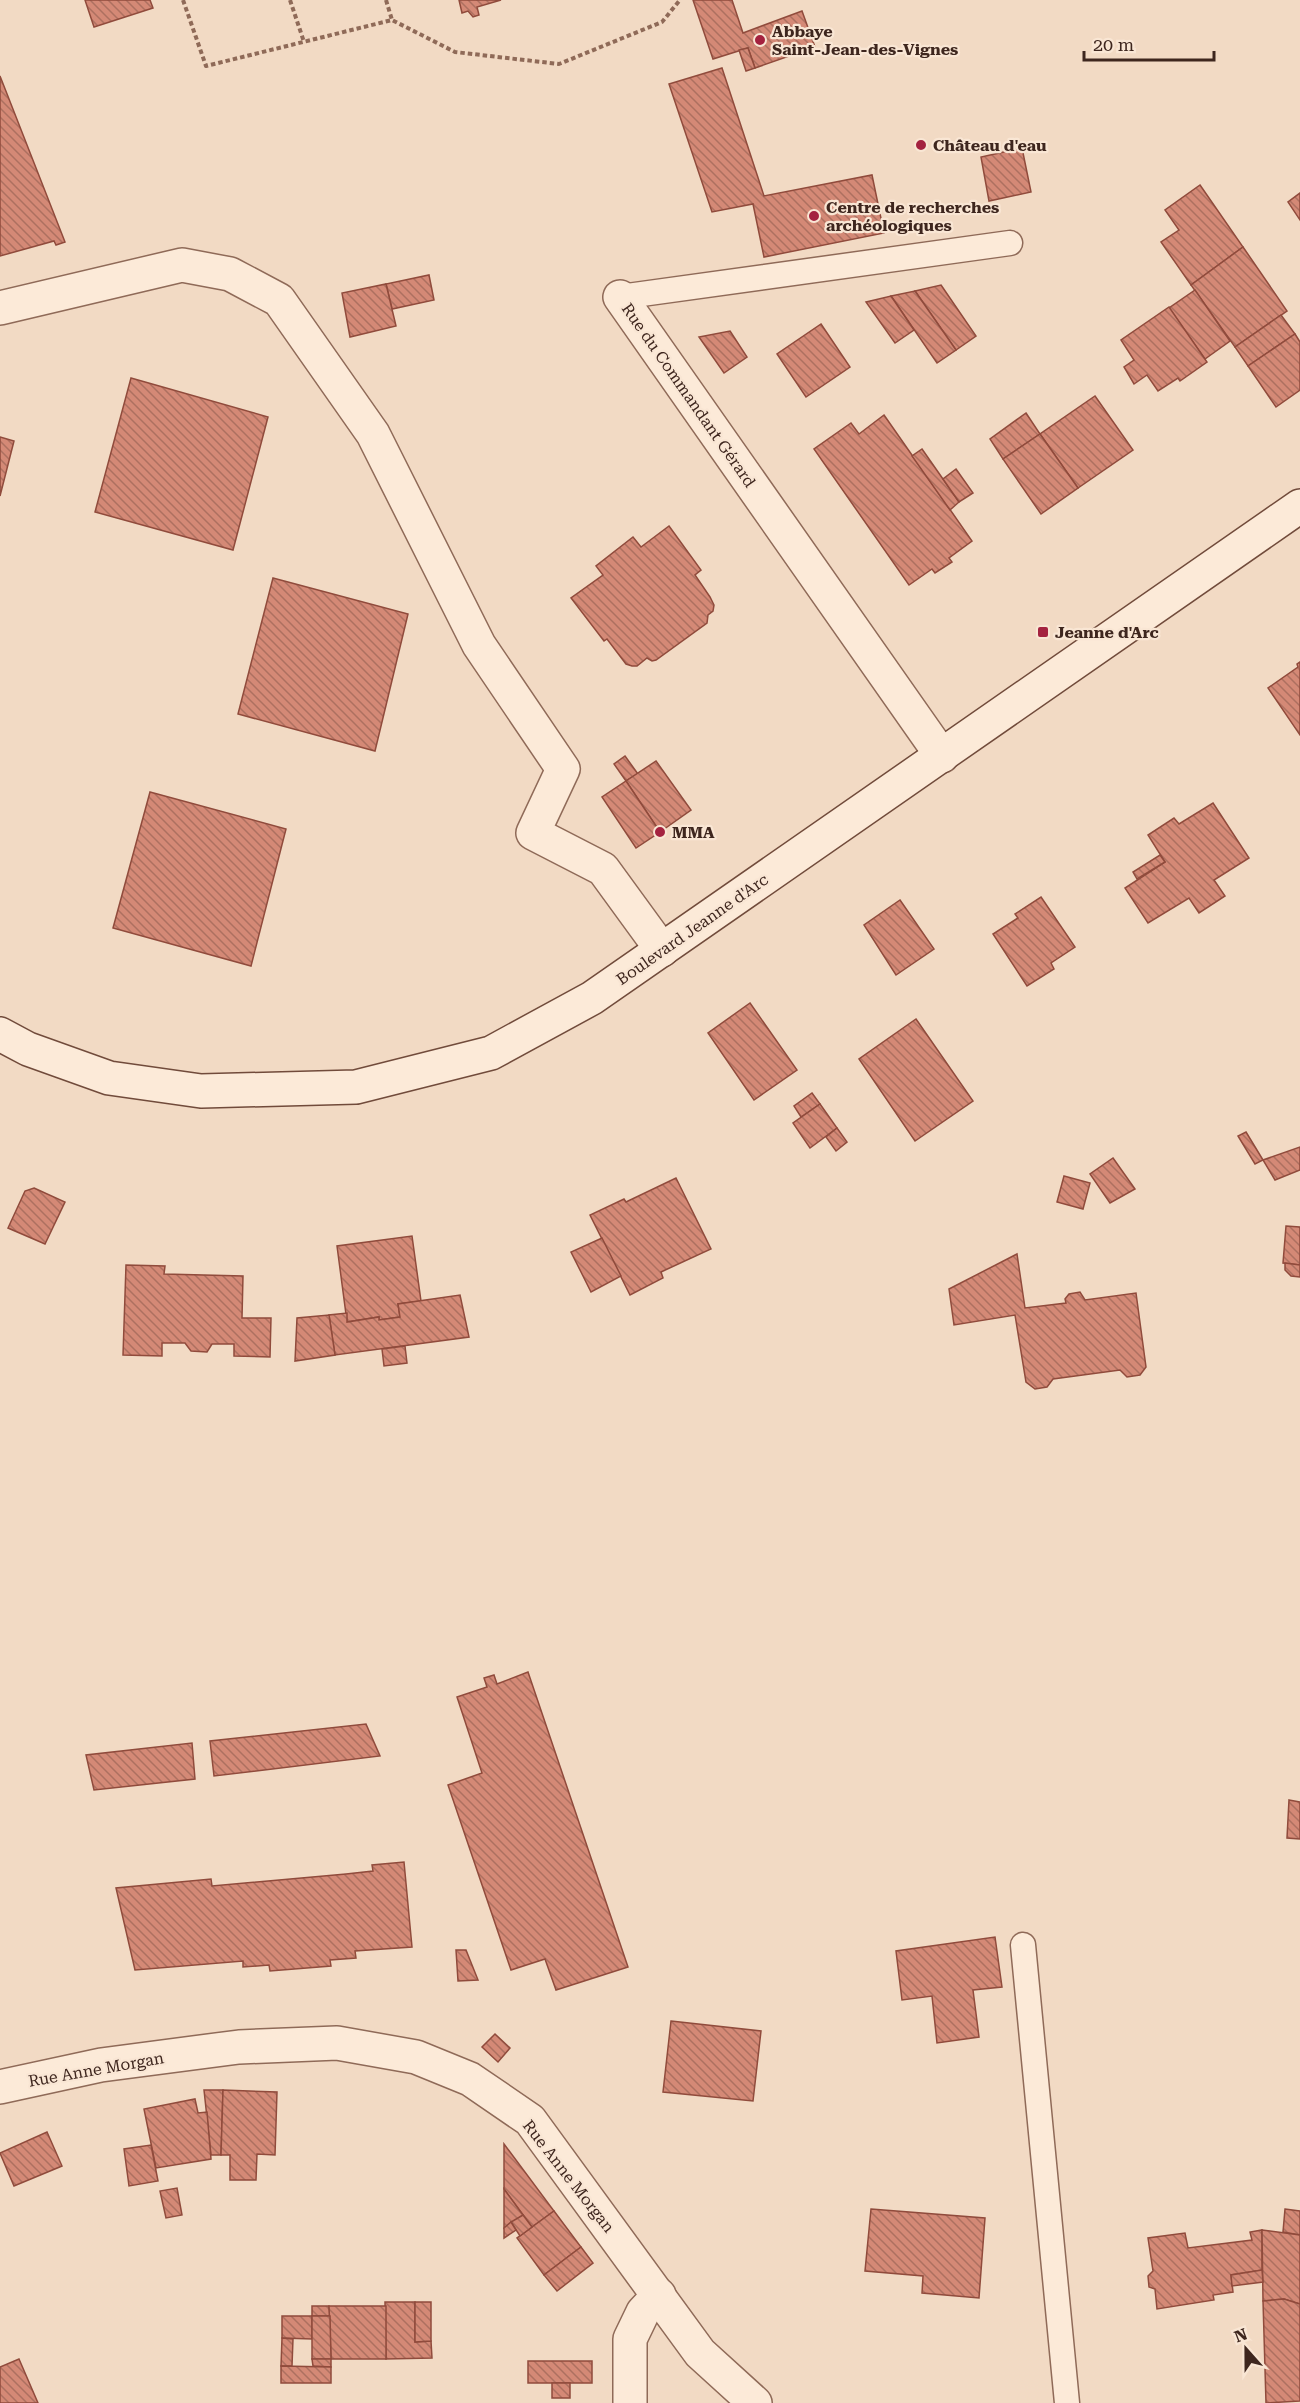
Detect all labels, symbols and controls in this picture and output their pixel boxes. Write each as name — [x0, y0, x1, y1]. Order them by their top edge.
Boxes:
place label: Abbaye Saint-Jean-des-Vignes — [772, 22, 958, 59]
scale bar — [1084, 24, 1214, 62]
marker: Abbaye Saint-Jean-des-Vignes — [753, 33, 767, 47]
text: 20 m — [1093, 34, 1134, 55]
place label: Château d'eau — [933, 136, 1047, 155]
marker: Château d'eau — [914, 138, 928, 152]
place label: Centre de recherches archéologiques — [826, 198, 999, 235]
marker: Centre de recherches archéologiques — [807, 209, 821, 223]
street label: Rue du Commandant Gérard — [618, 300, 759, 491]
place label: Jeanne d'Arc — [1055, 623, 1159, 642]
marker: Jeanne d'Arc — [1036, 625, 1050, 639]
place label: MMA — [672, 823, 715, 842]
marker: MMA — [653, 825, 667, 839]
street label: Boulevard Jeanne d'Arc — [613, 870, 772, 989]
street label: Rue Anne Morgan — [27, 2048, 165, 2091]
street label: Rue Anne Morgan — [519, 2116, 618, 2236]
north arrow — [1216, 2319, 1276, 2379]
text: N — [1232, 2324, 1250, 2347]

